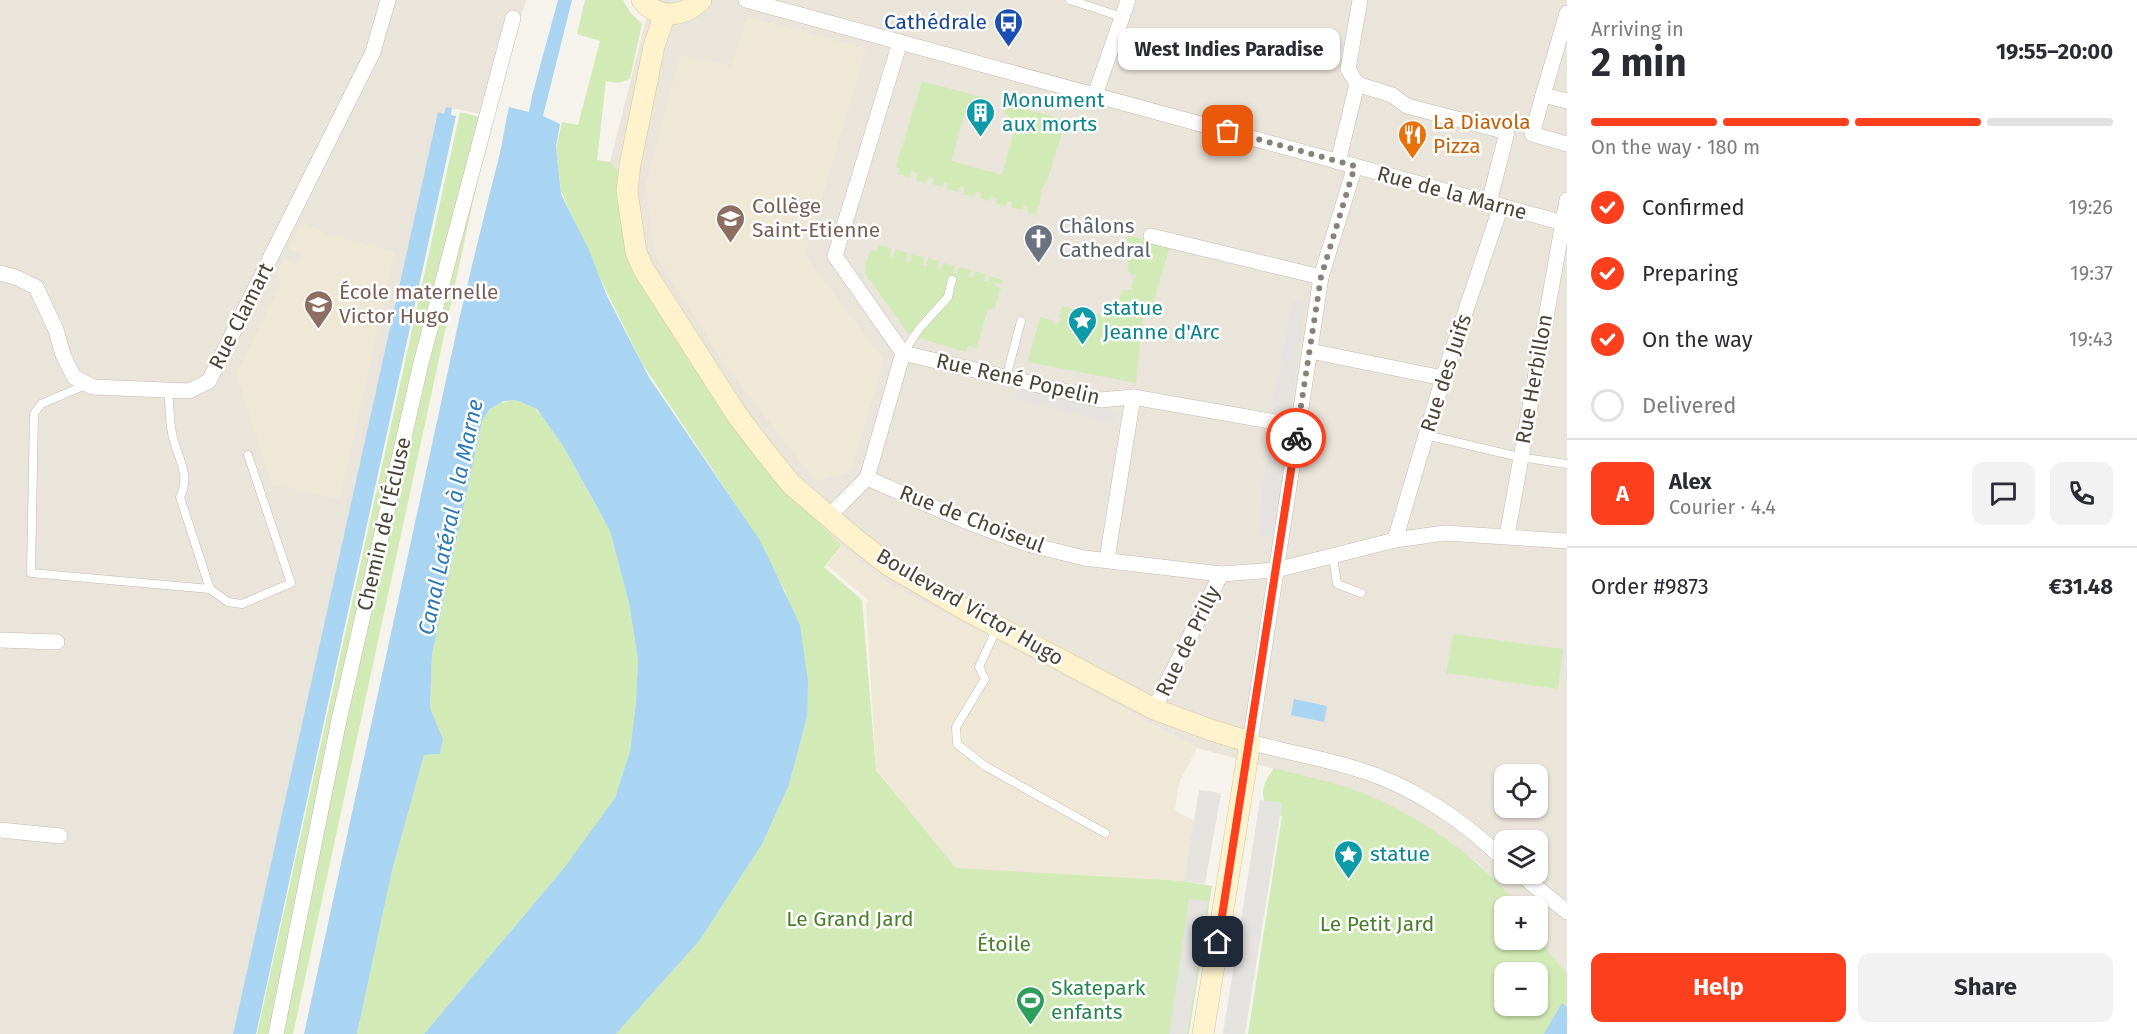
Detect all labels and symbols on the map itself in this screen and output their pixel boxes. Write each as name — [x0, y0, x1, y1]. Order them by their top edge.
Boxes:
bus stop icon: Cathédrale — [992, 6, 1024, 48]
place label: Cathédrale — [884, 9, 987, 35]
callout: West Indies Paradise — [1117, 29, 1339, 71]
place label: Monument aux morts — [1002, 87, 1105, 137]
building icon: Monument aux morts — [965, 96, 997, 138]
pin — [1202, 105, 1253, 156]
place label: La Diavola Pizza — [1433, 109, 1531, 159]
restaurant icon: La Diavola Pizza — [1396, 118, 1428, 160]
street label: Rue de la Marne — [1374, 160, 1530, 226]
place label: Collège Saint-Etienne — [752, 193, 880, 243]
school or university icon: Collège Saint-Etienne — [715, 202, 747, 244]
place label: Châlons Cathedral — [1059, 213, 1151, 263]
church icon: Châlons Cathedral — [1022, 222, 1054, 264]
street label: Rue Clamart — [203, 258, 279, 374]
place label: École maternelle Victor Hugo — [339, 279, 498, 329]
school or university icon: École maternelle Victor Hugo — [302, 288, 334, 330]
place label: statue Jeanne d'Arc — [1103, 295, 1220, 345]
place icon: statue Jeanne d'Arc — [1066, 304, 1098, 346]
street label: Rue des Juifs — [1415, 311, 1477, 435]
street label: Rue Herbillon — [1510, 312, 1558, 446]
street label: Rue René Popelin — [934, 348, 1102, 410]
water label: Canal Latéral à la Marne — [412, 397, 489, 637]
courier — [1266, 408, 1326, 468]
street label: Chemin de l'Écluse — [351, 435, 417, 613]
street label: Rue de Choiseul — [896, 479, 1048, 559]
street label: Boulevard Victor Hugo — [872, 543, 1068, 671]
street label: Rue de Prilly — [1150, 581, 1226, 701]
place icon: statue — [1333, 838, 1365, 880]
place label: statue — [1370, 841, 1430, 867]
park label: Le Grand Jard — [786, 906, 914, 932]
park label: Le Petit Jard — [1320, 911, 1434, 937]
pin — [1192, 916, 1243, 967]
park label: Étoile — [977, 931, 1031, 957]
place label: Skatepark enfants — [1051, 975, 1146, 1025]
sports icon: Skatepark enfants — [1014, 984, 1046, 1026]

